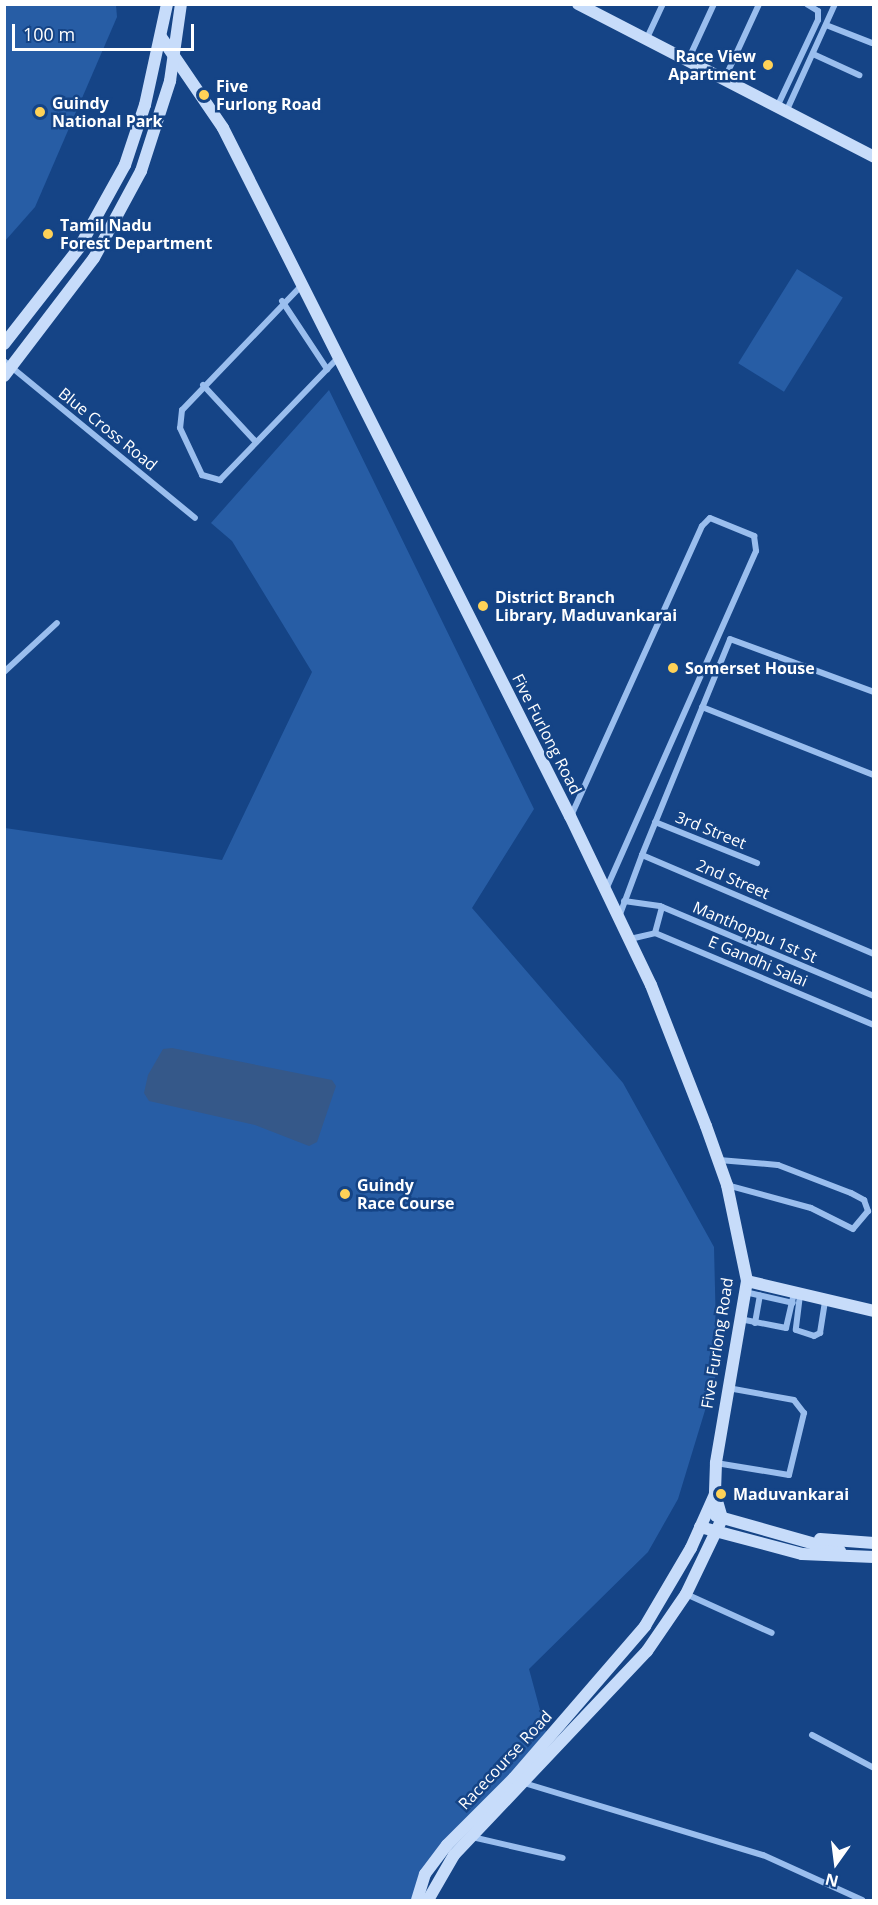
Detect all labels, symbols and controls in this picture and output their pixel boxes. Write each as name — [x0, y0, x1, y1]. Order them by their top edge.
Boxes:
scale bar — [15, 12, 196, 50]
text: 100 m — [23, 22, 75, 46]
place label: Race View Apartment — [668, 46, 756, 84]
marker: Race View Apartment — [761, 58, 775, 72]
place label: Five Furlong Road — [216, 76, 321, 114]
marker: Five Furlong Road — [197, 88, 211, 102]
place label: Guindy National Park — [52, 93, 163, 131]
marker: Guindy National Park — [33, 105, 47, 119]
place label: Tamil Nadu Forest Department — [60, 215, 212, 253]
marker: Tamil Nadu Forest Department — [41, 227, 55, 241]
street label: Blue Cross Road — [55, 383, 161, 475]
place label: District Branch Library, Maduvankarai — [495, 587, 677, 625]
marker: District Branch Library, Maduvankarai — [476, 599, 490, 613]
place label: Somerset House — [685, 658, 815, 678]
marker: Somerset House — [666, 661, 680, 675]
street label: Five Furlong Road — [508, 671, 586, 797]
street label: 3rd Street — [673, 807, 749, 853]
street label: 2nd Street — [694, 855, 772, 903]
street label: Manthoppu 1st St — [690, 897, 820, 967]
street label: E Gandhi Salai — [706, 931, 810, 991]
place label: Guindy Race Course — [357, 1175, 454, 1213]
marker: Guindy Race Course — [338, 1187, 352, 1201]
street label: Five Furlong Road — [697, 1276, 737, 1410]
place label: Maduvankarai — [733, 1484, 849, 1504]
marker: Maduvankarai — [714, 1487, 728, 1501]
street label: Racecourse Road — [454, 1707, 556, 1813]
north arrow — [806, 1833, 866, 1893]
text: N — [823, 1868, 841, 1893]

